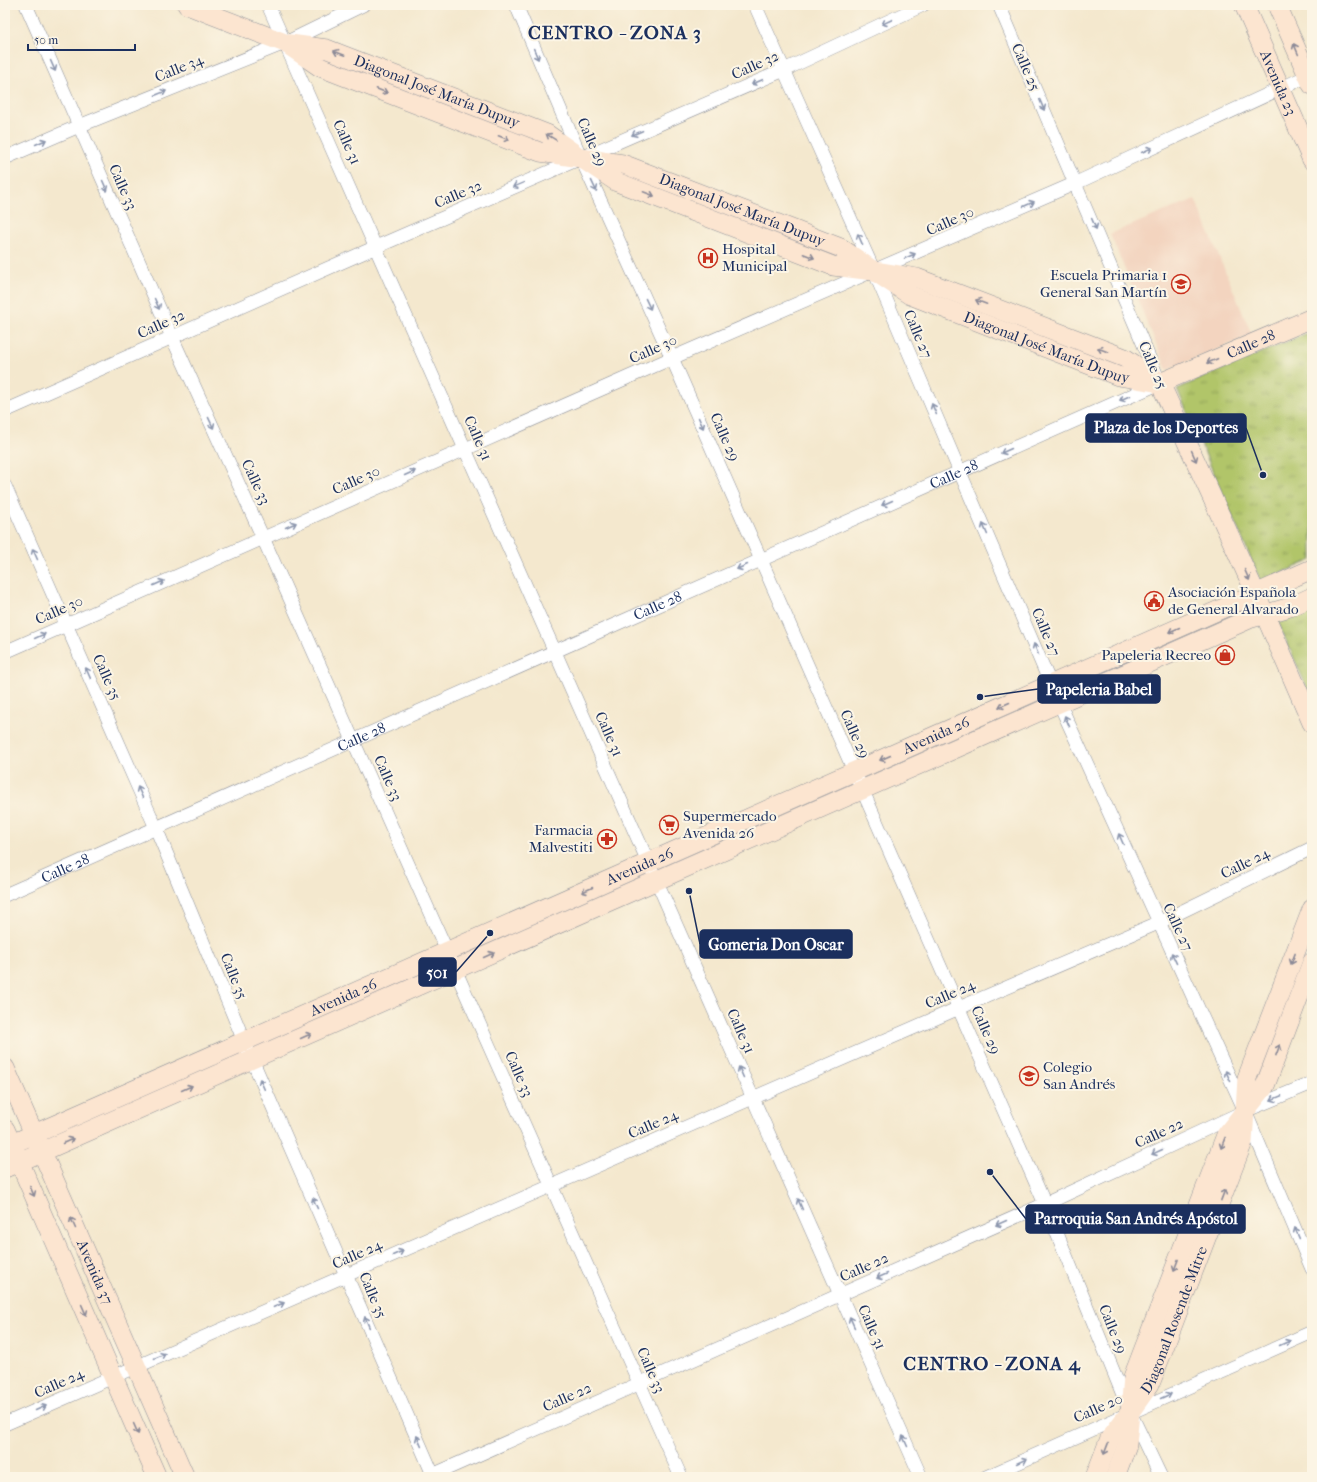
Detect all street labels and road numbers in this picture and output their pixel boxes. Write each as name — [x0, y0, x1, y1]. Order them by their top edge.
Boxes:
street label: Calle 25 — [1008, 40, 1044, 94]
street label: Calle 32 — [729, 47, 782, 83]
street label: Avenida 23 — [1256, 47, 1300, 118]
street label: Calle 34 — [152, 50, 207, 86]
street label: Diagonal José María Dupuy — [351, 51, 523, 132]
street label: Calle 29 — [573, 115, 611, 169]
street label: Calle 31 — [329, 117, 365, 167]
street label: Calle 33 — [105, 161, 141, 213]
street label: Diagonal José María Dupuy — [657, 170, 829, 250]
street label: Calle 32 — [432, 176, 485, 212]
street label: Calle 30 — [923, 203, 977, 239]
street label: Calle 32 — [135, 306, 188, 342]
street label: Calle 27 — [900, 307, 936, 361]
street label: Diagonal José María Dupuy — [961, 308, 1132, 387]
street label: Calle 28 — [1224, 326, 1278, 362]
street label: Calle 30 — [626, 331, 680, 367]
street label: Calle 25 — [1135, 338, 1171, 392]
street label: Calle 29 — [706, 410, 744, 464]
street label: Calle 31 — [460, 413, 496, 463]
street label: Calle 33 — [238, 456, 274, 508]
street label: Calle 28 — [927, 456, 981, 493]
street label: Calle 30 — [329, 462, 383, 498]
street label: Calle 28 — [631, 587, 685, 624]
street label: Calle 30 — [32, 592, 86, 628]
street label: Calle 27 — [1028, 605, 1064, 659]
street label: Calle 35 — [89, 651, 125, 703]
street label: Calle 29 — [836, 707, 874, 761]
street label: Calle 31 — [591, 709, 627, 759]
street label: Avenida 26 — [899, 712, 973, 758]
street label: Calle 28 — [335, 718, 389, 756]
street label: Calle 33 — [370, 752, 406, 804]
street label: Avenida 26 — [603, 843, 677, 889]
street label: Calle 24 — [1217, 843, 1274, 883]
street label: Calle 28 — [38, 850, 92, 887]
street label: Calle 27 — [1159, 900, 1197, 954]
street label: Calle 35 — [217, 950, 251, 1002]
street label: Avenida 26 — [306, 974, 380, 1020]
street label: Calle 24 — [922, 975, 979, 1013]
street label: Calle 29 — [967, 1003, 1005, 1057]
street label: Calle 31 — [723, 1006, 759, 1056]
street label: Calle 33 — [501, 1048, 537, 1100]
street label: Calle 24 — [625, 1105, 682, 1143]
street label: Calle 22 — [1132, 1114, 1186, 1152]
street label: Calle 24 — [329, 1235, 386, 1273]
street label: Avenida 37 — [72, 1236, 117, 1307]
street label: Diagonal Rosende Mitre — [1137, 1243, 1211, 1398]
street label: Calle 22 — [837, 1248, 891, 1286]
street label: Calle 35 — [355, 1269, 391, 1321]
street label: Calle 31 — [854, 1302, 890, 1352]
street label: Calle 29 — [1095, 1302, 1131, 1356]
street label: Calle 33 — [633, 1344, 669, 1396]
street label: Calle 24 — [31, 1364, 88, 1402]
street label: Calle 22 — [540, 1378, 594, 1416]
street label: Calle 20 — [1071, 1389, 1125, 1427]

